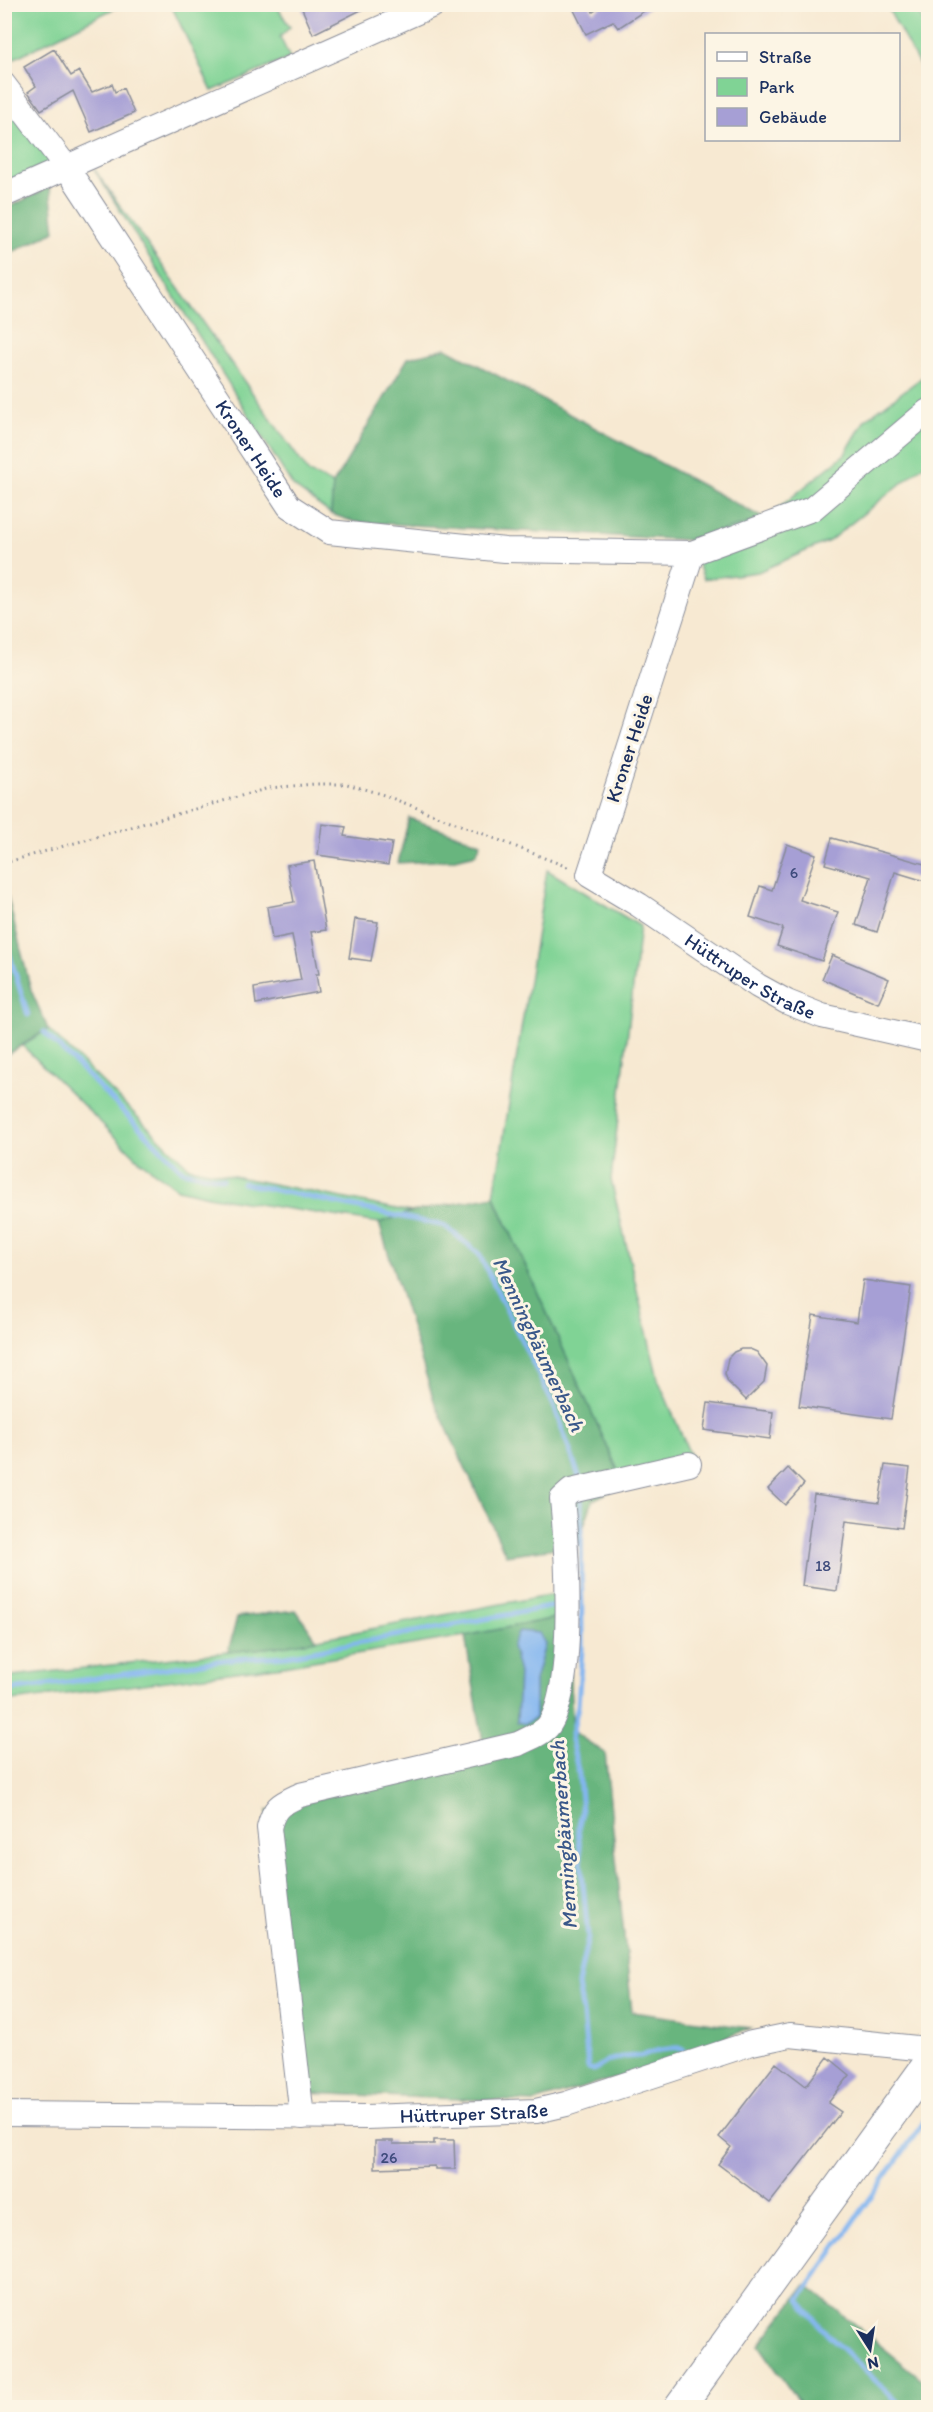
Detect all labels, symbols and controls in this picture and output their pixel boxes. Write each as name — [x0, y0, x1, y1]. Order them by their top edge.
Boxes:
legend — [705, 33, 900, 141]
text: Straße — [759, 46, 812, 68]
text: Park — [759, 76, 794, 98]
text: Gebäude — [759, 106, 827, 128]
street label: Kroner Heide — [210, 395, 292, 502]
street label: Kroner Heide — [600, 691, 658, 805]
house number: 6 — [790, 863, 798, 882]
street label: Hüttruper Straße — [680, 928, 819, 1024]
water label: Menningbäumerbach — [488, 1253, 591, 1436]
house number: 18 — [815, 1556, 831, 1575]
water label: Menningbäumerbach — [544, 1739, 582, 1930]
street label: Hüttruper Straße — [399, 2097, 551, 2128]
house number: 26 — [381, 2148, 397, 2167]
north arrow — [840, 2319, 900, 2379]
text: N — [866, 2353, 880, 2374]

